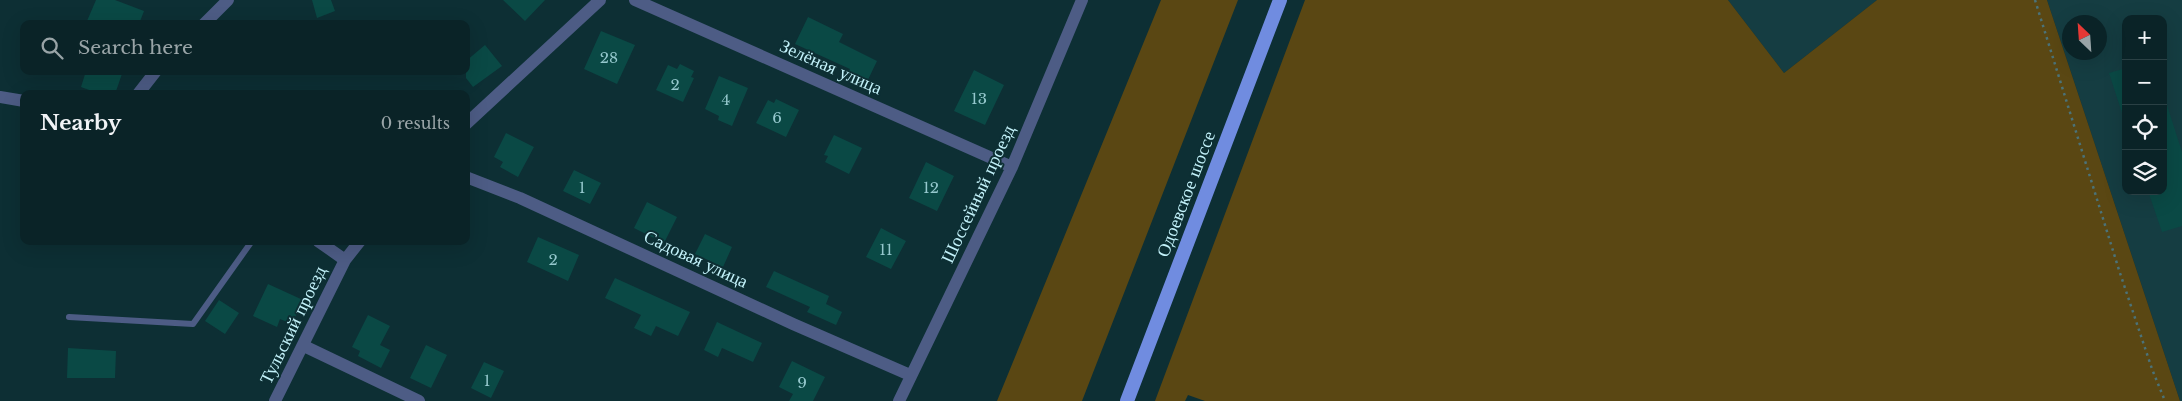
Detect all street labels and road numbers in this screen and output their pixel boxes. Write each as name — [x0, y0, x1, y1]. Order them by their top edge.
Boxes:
street label: Зелёная улица — [777, 35, 885, 99]
street label: Шоссейный проезд — [936, 121, 1020, 267]
street label: Одоевское шоссе — [1152, 128, 1220, 260]
street label: Садовая улица — [640, 225, 752, 293]
street label: Тульский проезд — [255, 262, 331, 388]

